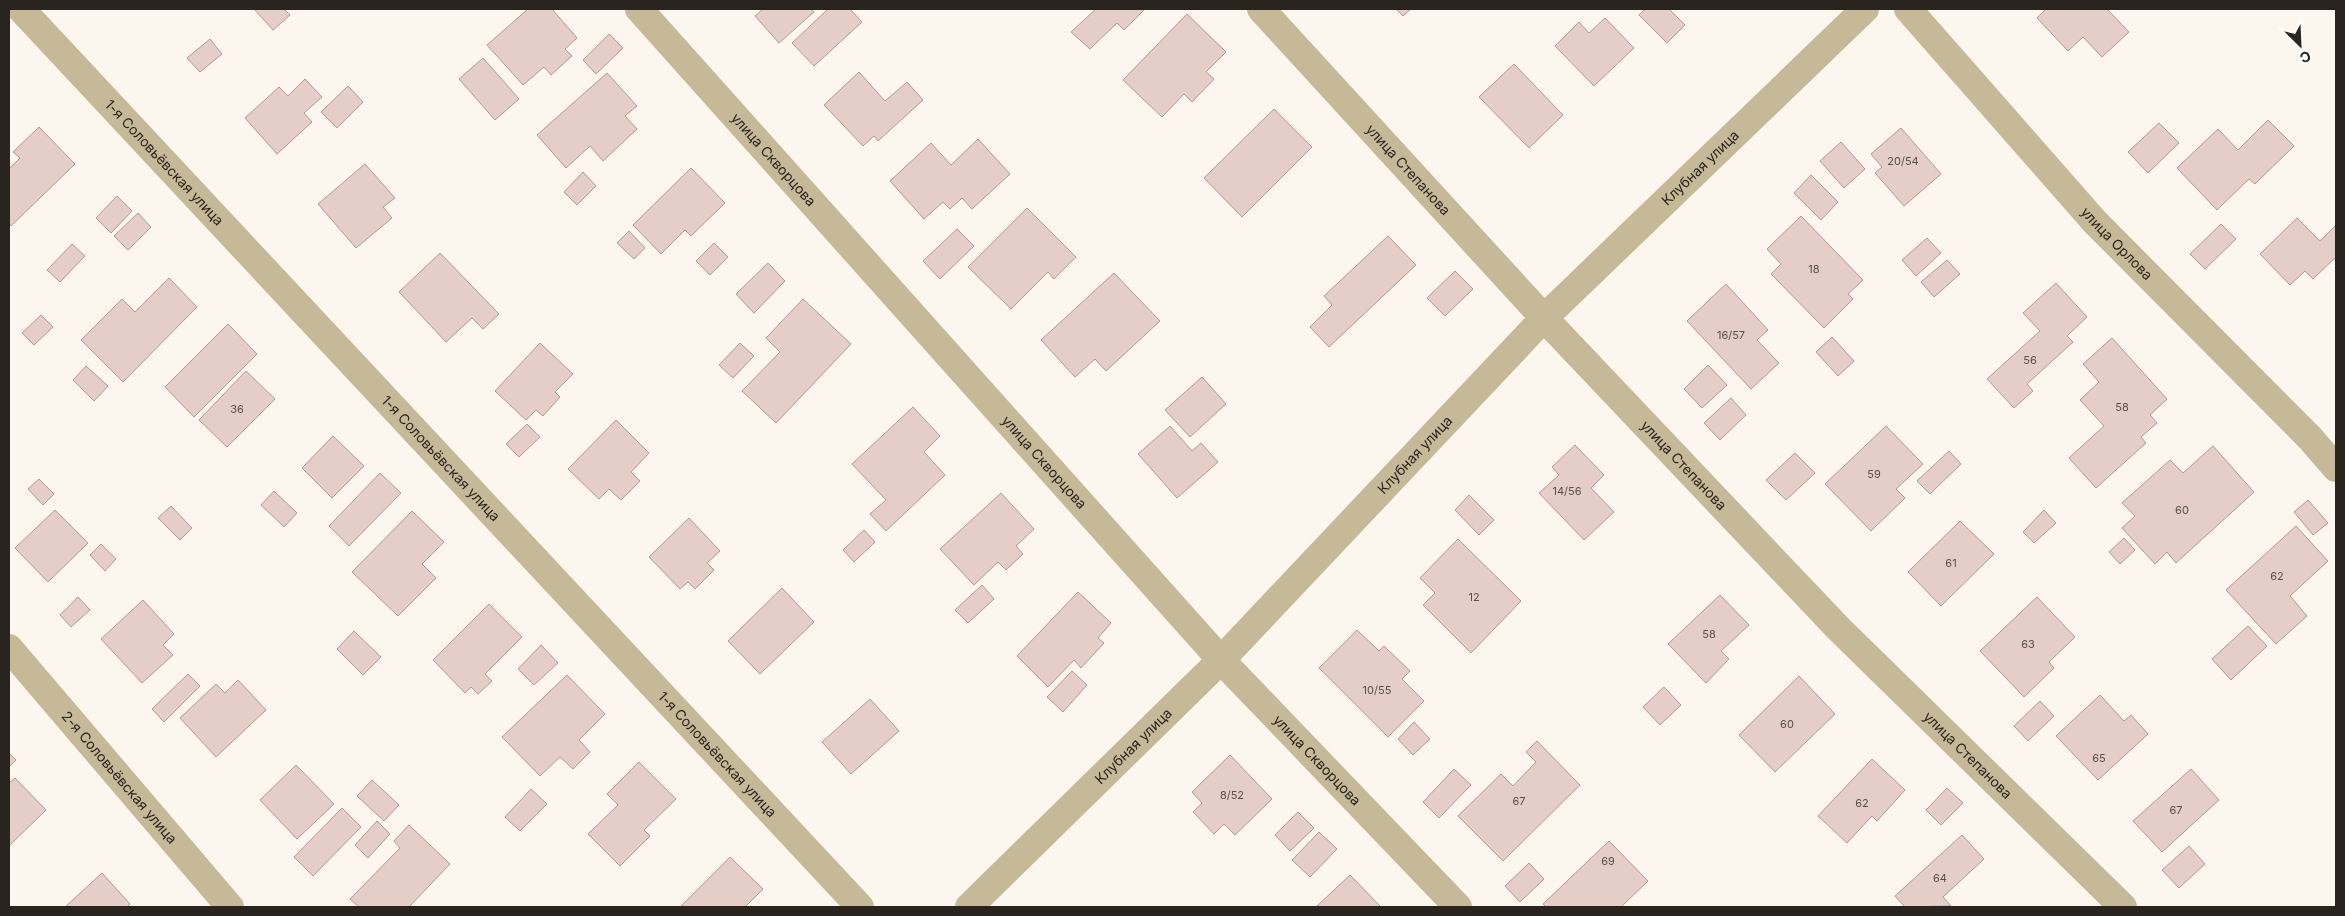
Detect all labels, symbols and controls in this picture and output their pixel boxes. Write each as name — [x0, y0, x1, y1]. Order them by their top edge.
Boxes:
north arrow — [2275, 20, 2325, 70]
text: С — [2297, 47, 2314, 67]
street label: 1-я Соловьёвская улица — [102, 96, 228, 228]
street label: улица Скворцова — [728, 109, 820, 209]
street label: улица Степанова — [1363, 121, 1454, 218]
street label: Клубная улица — [1657, 126, 1742, 209]
house number: 20/54 — [1887, 154, 1919, 168]
street label: улица Орлова — [2078, 203, 2157, 283]
house number: 18 — [1808, 262, 1820, 276]
house number: 16/57 — [1717, 328, 1745, 342]
house number: 56 — [2023, 353, 2037, 367]
street label: 1-я Соловьёвская улица — [378, 392, 504, 524]
house number: 58 — [2115, 400, 2129, 414]
house number: 36 — [230, 402, 244, 416]
street label: улица Скворцова — [999, 412, 1091, 512]
street label: Клубная улица — [1373, 412, 1455, 497]
street label: улица Степанова — [1638, 417, 1730, 513]
house number: 59 — [1867, 467, 1881, 481]
house number: 14/56 — [1552, 484, 1582, 498]
house number: 60 — [2175, 503, 2189, 517]
house number: 61 — [1945, 556, 1957, 570]
house number: 62 — [2270, 569, 2284, 583]
house number: 12 — [1468, 590, 1480, 604]
house number: 58 — [1702, 627, 1716, 641]
house number: 63 — [2021, 637, 2035, 651]
house number: 10/55 — [1363, 683, 1392, 697]
street label: 1-я Соловьёвская улица — [655, 688, 781, 820]
street label: Клубная улица — [1091, 704, 1175, 787]
street label: 2-я Соловьёвская улица — [59, 707, 181, 847]
street label: улица Степанова — [1920, 708, 2016, 802]
street label: улица Скворцова — [1270, 711, 1365, 809]
house number: 60 — [1780, 717, 1794, 731]
house number: 65 — [2092, 751, 2106, 765]
house number: 8/52 — [1220, 788, 1244, 802]
house number: 67 — [1512, 794, 1526, 808]
house number: 62 — [1855, 796, 1869, 810]
house number: 67 — [2169, 803, 2183, 817]
house number: 69 — [1601, 854, 1615, 868]
house number: 64 — [1933, 871, 1947, 885]

